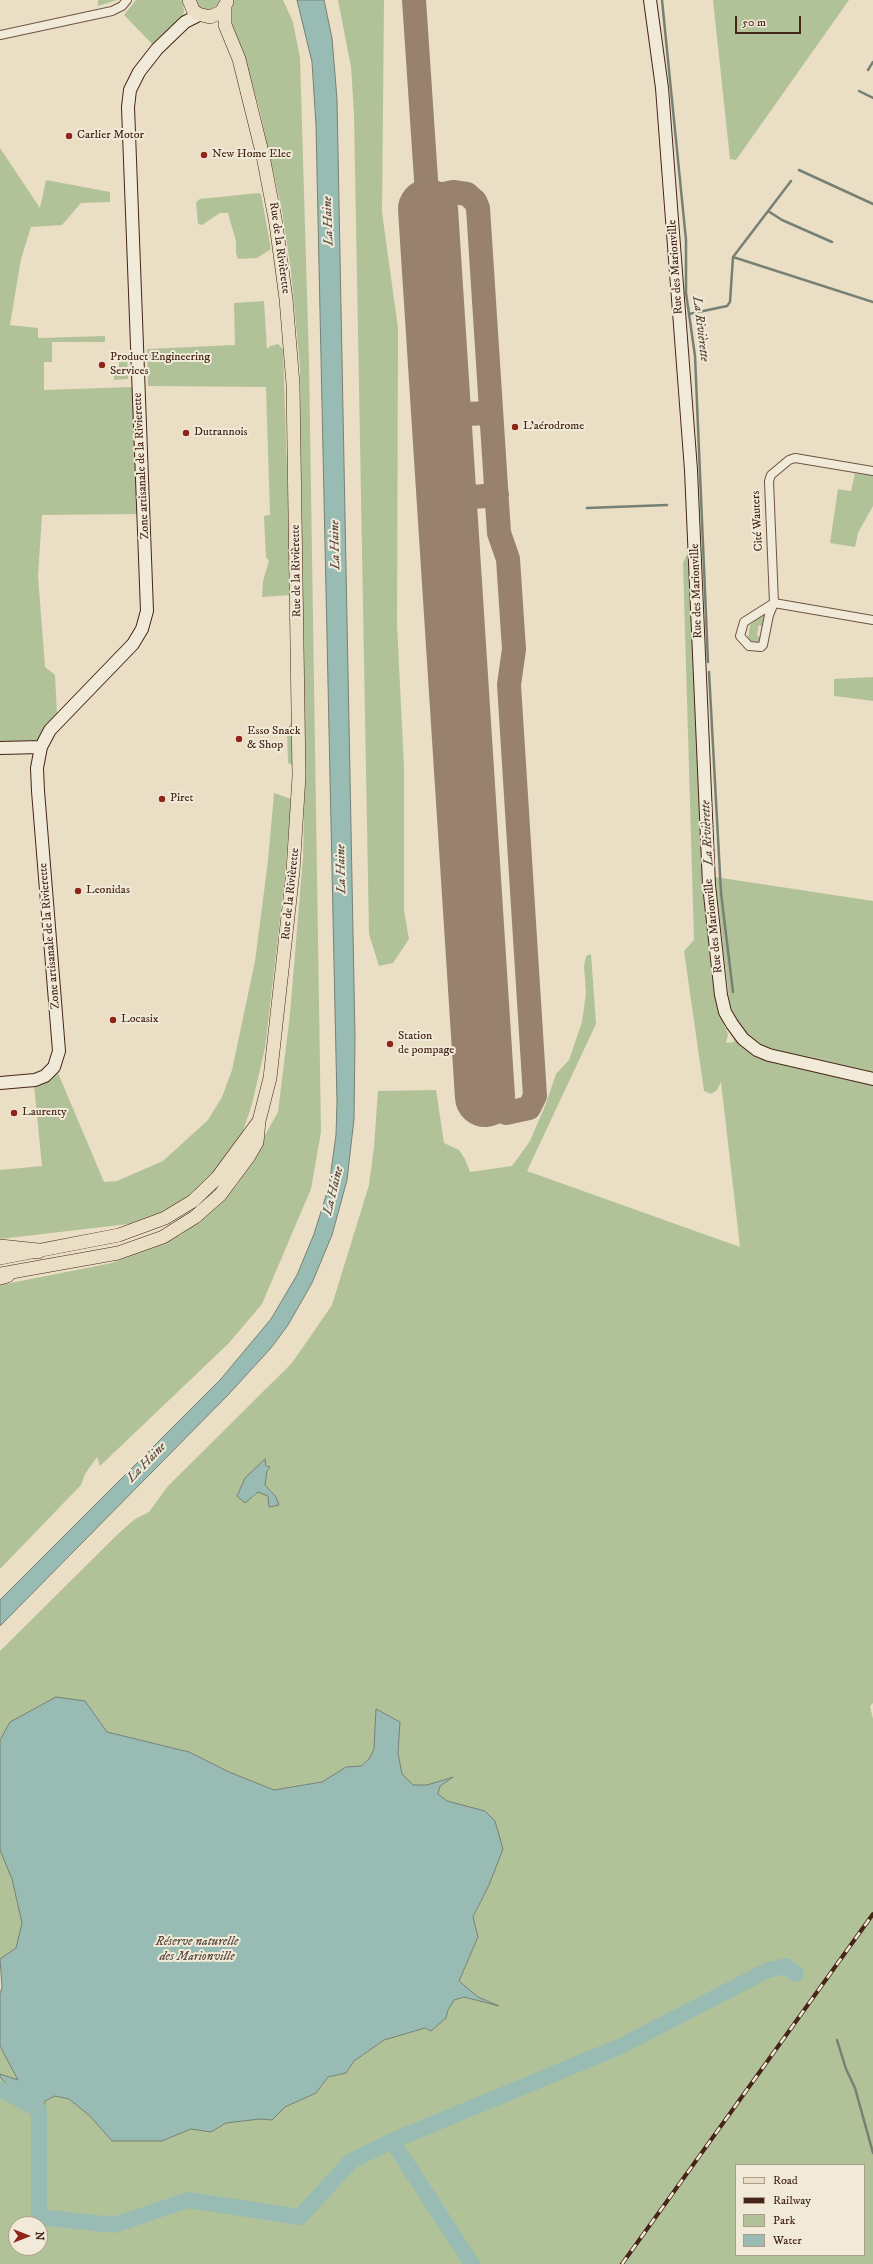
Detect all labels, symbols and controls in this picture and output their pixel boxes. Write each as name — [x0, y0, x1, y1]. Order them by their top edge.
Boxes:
scale bar — [737, 8, 803, 34]
text: 50 m — [742, 15, 766, 30]
place label: Carlier Motor — [77, 129, 144, 143]
marker: Carlier Motor — [64, 131, 74, 141]
place label: New Home Elec — [212, 148, 291, 162]
marker: New Home Elec — [199, 150, 209, 160]
water label: La Haine — [320, 196, 338, 246]
street label: Rue de la Rivièrette — [265, 201, 293, 295]
street label: Rue des Marionville — [666, 219, 686, 315]
water label: La Rivièrette — [688, 296, 712, 362]
place label: Product Engineering Services — [110, 351, 210, 379]
marker: Product Engineering Services — [97, 360, 107, 370]
street label: Zone artisanale de la Rivierette — [131, 392, 153, 540]
place label: L'aérodrome — [523, 420, 584, 434]
marker: L'aérodrome — [510, 422, 520, 432]
place label: Dutrannois — [194, 426, 248, 440]
marker: Dutrannois — [181, 428, 191, 438]
street label: Cité Wauters — [749, 490, 767, 552]
water label: La Haine — [328, 520, 344, 570]
street label: Rue de la Rivièrette — [289, 525, 305, 617]
street label: Rue des Marionville — [688, 543, 706, 639]
place label: Esso Snack & Shop — [247, 725, 301, 753]
marker: Esso Snack & Shop — [234, 734, 244, 744]
place label: Piret — [170, 792, 193, 806]
marker: Piret — [157, 794, 167, 804]
water label: La Rivièrette — [698, 800, 718, 866]
water label: La Haine — [334, 844, 350, 894]
street label: Rue de la Rivièrette — [279, 847, 303, 941]
street label: Zone artisanale de la Rivierette — [36, 862, 64, 1010]
street label: Rue des Marionville — [702, 878, 726, 974]
place label: Leonidas — [86, 884, 130, 898]
marker: Leonidas — [73, 886, 83, 896]
place label: Locasix — [121, 1013, 159, 1027]
marker: Locasix — [108, 1015, 118, 1025]
place label: Station de pompage — [398, 1030, 454, 1058]
marker: Station de pompage — [385, 1039, 395, 1049]
place label: Laurenty — [22, 1106, 67, 1120]
marker: Laurenty — [9, 1108, 19, 1118]
water label: La Haine — [320, 1165, 348, 1217]
water label: La Haine — [124, 1440, 170, 1486]
water label: Réserve naturelle des Marionville — [156, 1934, 238, 1965]
legend — [735, 2164, 865, 2256]
text: Road — [773, 2173, 798, 2188]
text: Railway — [773, 2193, 811, 2208]
text: Park — [773, 2213, 795, 2228]
north arrow — [8, 2216, 48, 2256]
text: N — [32, 2231, 46, 2241]
text: Water — [773, 2233, 802, 2248]

